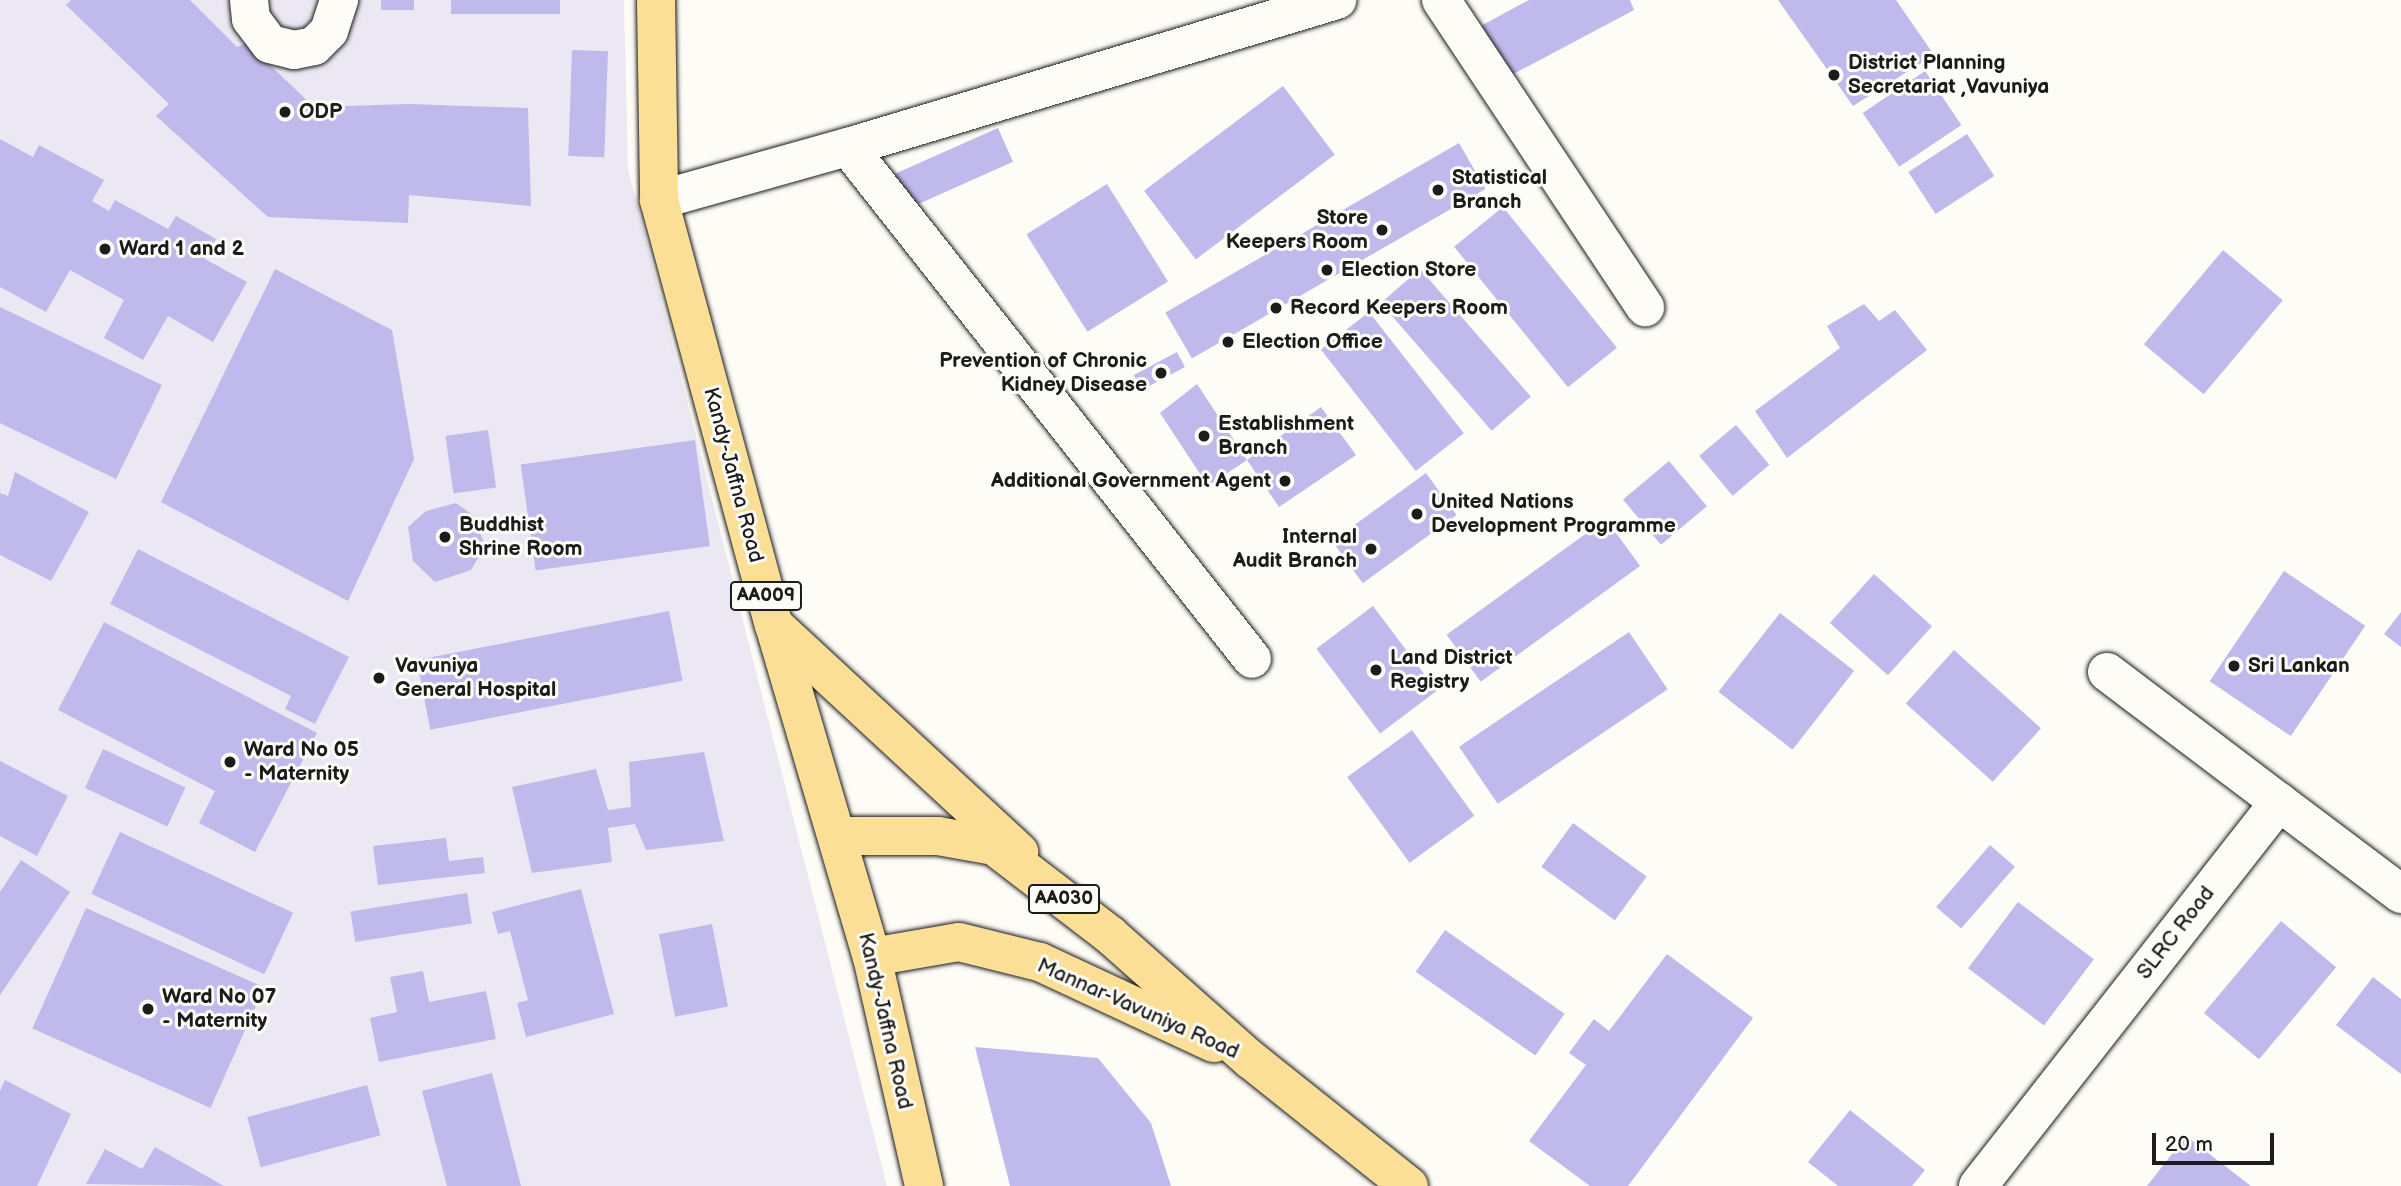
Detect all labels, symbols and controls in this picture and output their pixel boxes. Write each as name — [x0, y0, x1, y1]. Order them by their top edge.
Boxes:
place label: District Planning Secretariat ,Vavuniya — [1848, 50, 2049, 100]
marker: District Planning Secretariat ,Vavuniya — [1826, 67, 1842, 83]
place label: ODP — [299, 99, 342, 125]
marker: ODP — [277, 104, 293, 120]
place label: Statistical Branch — [1452, 165, 1547, 215]
marker: Statistical Branch — [1430, 182, 1446, 198]
place label: Store Keepers Room — [1226, 205, 1368, 255]
marker: Store Keepers Room — [1374, 222, 1390, 238]
place label: Ward 1 and 2 — [119, 236, 244, 262]
marker: Ward 1 and 2 — [97, 241, 113, 257]
place label: Election Store — [1341, 257, 1476, 283]
marker: Election Store — [1319, 262, 1335, 278]
place label: Record Keepers Room — [1290, 295, 1508, 321]
marker: Record Keepers Room — [1268, 300, 1284, 316]
place label: Election Office — [1242, 329, 1383, 355]
marker: Election Office — [1220, 334, 1236, 350]
place label: Prevention of Chronic Kidney Disease — [939, 348, 1147, 398]
marker: Prevention of Chronic Kidney Disease — [1153, 365, 1169, 381]
street label: Kandy-Jaffna Road — [698, 385, 768, 565]
place label: Establishment Branch — [1218, 411, 1354, 461]
marker: Establishment Branch — [1196, 428, 1212, 444]
place label: Additional Government Agent — [991, 468, 1271, 494]
marker: Additional Government Agent — [1277, 473, 1293, 489]
place label: United Nations Development Programme — [1431, 489, 1676, 539]
marker: United Nations Development Programme — [1409, 506, 1425, 522]
place label: Buddhist Shrine Room — [459, 512, 582, 562]
place label: Internal Audit Branch — [1233, 524, 1357, 574]
marker: Buddhist Shrine Room — [437, 529, 453, 545]
marker: Internal Audit Branch — [1363, 541, 1379, 557]
road number: AA009 — [729, 580, 803, 611]
place label: Land District Registry — [1390, 645, 1513, 695]
place label: Vavuniya General Hospital — [395, 653, 556, 703]
place label: Sri Lankan — [2248, 653, 2350, 679]
marker: Sri Lankan — [2226, 658, 2242, 674]
marker: Land District Registry — [1368, 662, 1384, 678]
marker: Vavuniya General Hospital — [369, 668, 389, 688]
place label: Ward No 05 - Maternity — [244, 737, 359, 787]
marker: Ward No 05 - Maternity — [222, 754, 238, 770]
street label: SLRC Road — [2132, 881, 2220, 985]
road number: AA030 — [1027, 884, 1101, 914]
street label: Kandy-Jaffna Road — [852, 930, 918, 1112]
street label: Mannar-Vavuniya Road — [1033, 953, 1243, 1065]
place label: Ward No 07 - Maternity — [162, 984, 276, 1034]
marker: Ward No 07 - Maternity — [140, 1001, 156, 1017]
scale bar — [2156, 1120, 2278, 1164]
text: 20 m — [2165, 1132, 2213, 1157]

